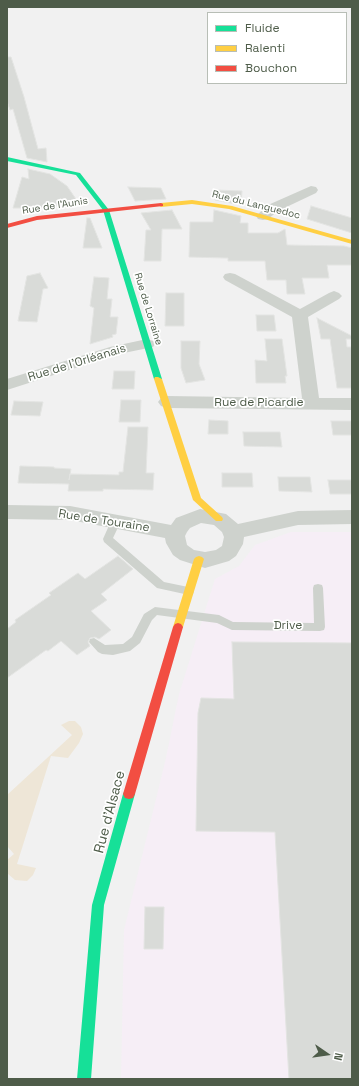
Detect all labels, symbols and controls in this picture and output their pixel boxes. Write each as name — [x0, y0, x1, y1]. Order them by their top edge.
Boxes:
legend — [207, 12, 347, 84]
text: Fluide — [245, 20, 280, 36]
text: Ralenti — [245, 40, 285, 56]
text: Bouchon — [245, 60, 297, 76]
street label: Rue du Languedoc — [211, 188, 301, 222]
street label: Rue de l'Aunis — [21, 195, 89, 217]
street label: Rue de Lorraine — [131, 271, 165, 347]
street label: Rue de l'Orléanais — [26, 341, 128, 385]
street label: Rue de Picardie — [214, 396, 304, 410]
street label: Rue de Touraine — [57, 507, 151, 535]
street label: Drive — [274, 619, 302, 633]
street label: Rue d'Alsace — [91, 769, 129, 855]
north arrow — [307, 1034, 347, 1074]
text: N — [331, 1052, 346, 1062]

